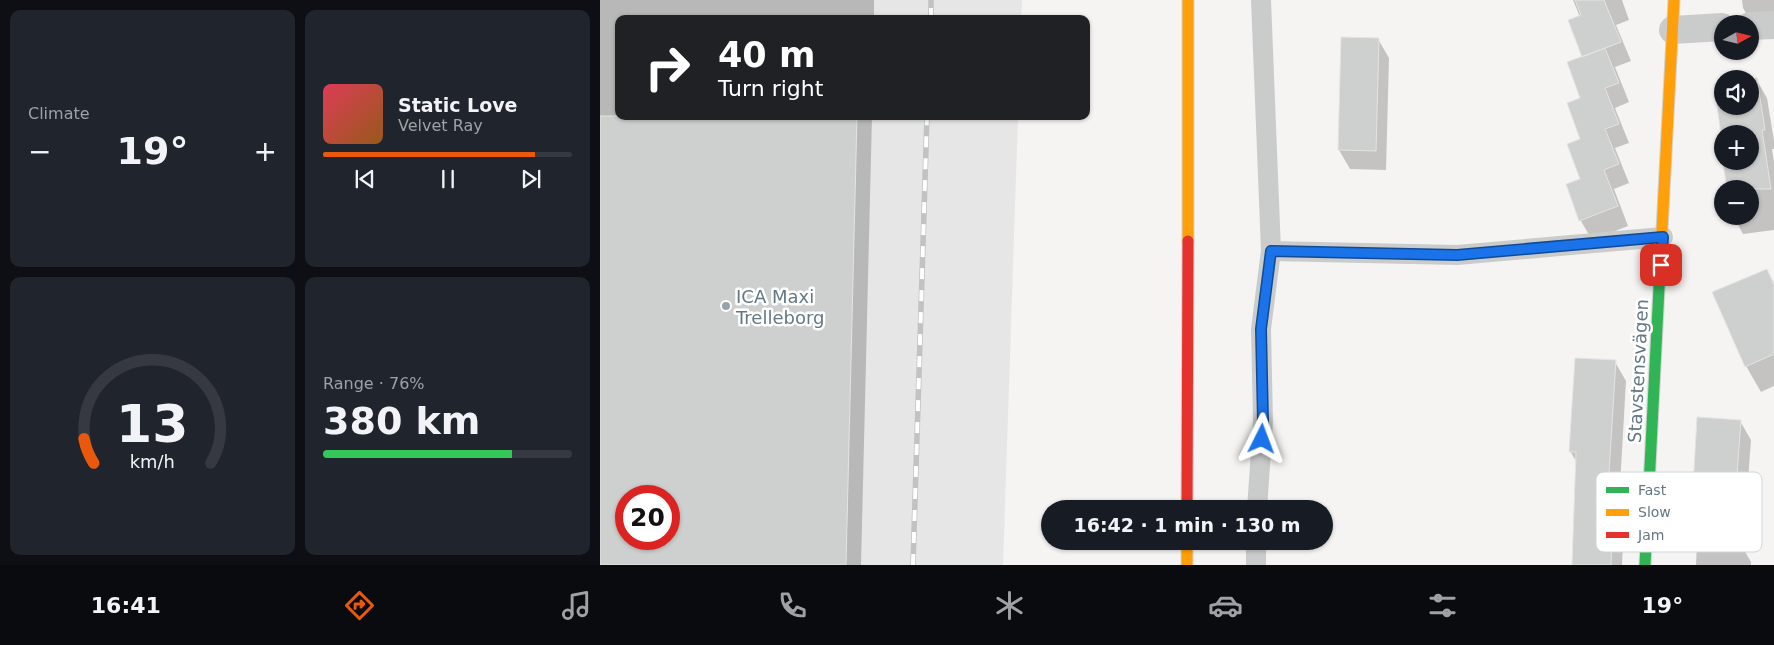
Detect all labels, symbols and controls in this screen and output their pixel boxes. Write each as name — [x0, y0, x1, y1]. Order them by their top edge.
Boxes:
north arrow — [1714, 15, 1759, 60]
map controls — [1714, 15, 1759, 225]
icon: right — [635, 35, 700, 100]
text: 40 m — [718, 35, 815, 75]
button: sound — [1714, 70, 1759, 115]
text: Turn right — [718, 76, 823, 101]
text: Static Love — [398, 94, 518, 116]
text: Climate — [28, 104, 90, 123]
text: Velvet Ray — [398, 116, 483, 135]
button: + — [1714, 125, 1759, 170]
text: 19° — [117, 129, 188, 173]
text: − — [28, 135, 51, 168]
text: + — [254, 135, 277, 168]
icon: previous — [351, 165, 379, 193]
icon: pause — [434, 165, 462, 193]
icon: next — [517, 165, 545, 193]
button: − — [1714, 180, 1759, 225]
pin — [1640, 244, 1682, 286]
icon: arrive — [1647, 251, 1675, 279]
place label: ICA Maxi Trelleborg — [735, 286, 824, 328]
street label: Stavstensvägen — [1624, 299, 1652, 443]
marker: ICA Maxi Trelleborg — [720, 300, 732, 312]
text: Range · 76% — [323, 374, 425, 393]
text: 13 — [116, 394, 189, 454]
text: 380 km — [323, 399, 480, 443]
position arrow — [1235, 412, 1287, 464]
text: km/h — [130, 451, 175, 472]
legend — [1596, 472, 1762, 552]
text: Fast — [1638, 482, 1667, 498]
speed limit sign: 20 — [615, 485, 680, 550]
text: Slow — [1638, 504, 1671, 520]
text: 16:42 · 1 min · 130 m — [1073, 514, 1301, 536]
text: Jam — [1637, 527, 1664, 543]
icon: directions — [342, 588, 377, 623]
icon: music — [559, 588, 594, 623]
icon: phone — [775, 588, 810, 623]
icon: climate — [992, 588, 1027, 623]
icon: car — [1208, 588, 1243, 623]
icon: filters — [1425, 588, 1460, 623]
text: 16:41 — [91, 593, 161, 618]
text: 19° — [1642, 593, 1683, 618]

